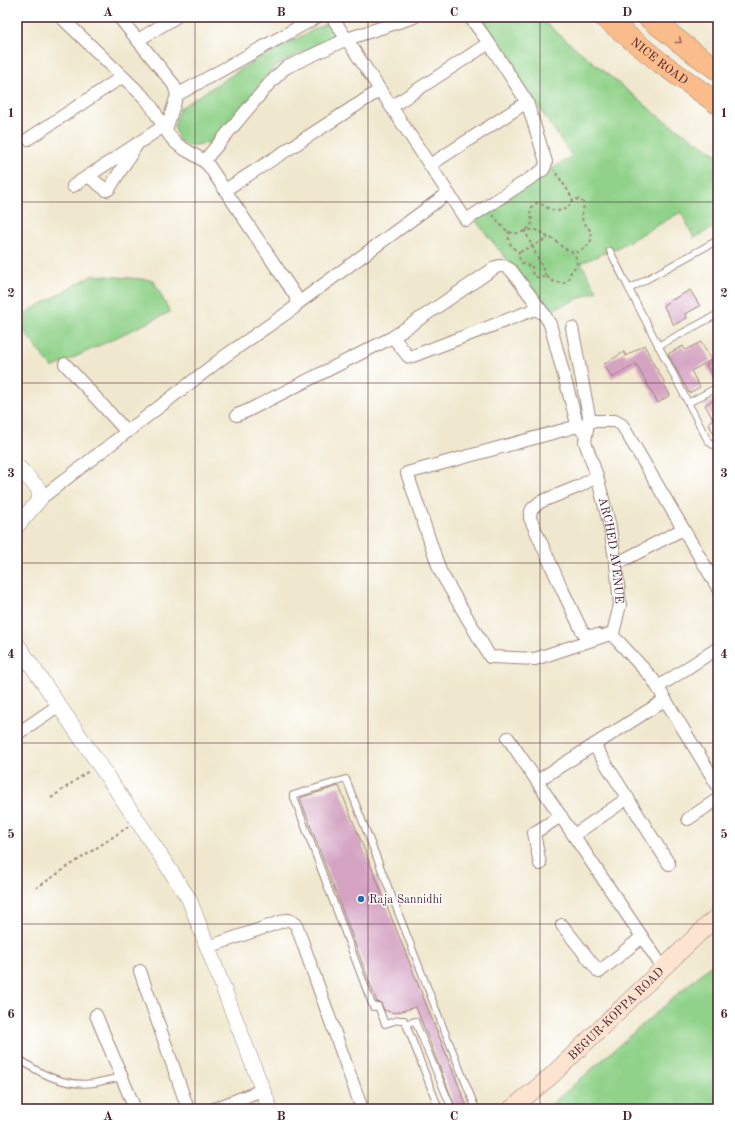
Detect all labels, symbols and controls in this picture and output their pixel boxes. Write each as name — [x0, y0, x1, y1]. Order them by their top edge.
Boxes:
text: A — [103, 6, 113, 19]
text: B — [276, 6, 286, 19]
text: C — [450, 6, 458, 19]
text: D — [622, 6, 632, 19]
street label: NICE ROAD — [628, 36, 690, 87]
one-way arrow — [674, 37, 681, 44]
text: 1 — [7, 107, 15, 120]
text: 1 — [720, 107, 728, 120]
text: 2 — [7, 287, 15, 300]
text: 2 — [720, 287, 728, 300]
text: 3 — [7, 467, 15, 480]
text: 3 — [720, 467, 728, 480]
street label: ARCHED AVENUE — [596, 496, 625, 604]
text: 4 — [7, 648, 15, 661]
text: 4 — [720, 648, 728, 661]
text: 5 — [7, 828, 15, 841]
text: 5 — [720, 828, 728, 841]
marker: Raja Sannidhi — [356, 894, 366, 904]
place label: Raja Sannidhi — [369, 894, 442, 906]
street label: BEGUR-KOPPA ROAD — [567, 966, 667, 1063]
text: 6 — [7, 1008, 15, 1021]
text: 6 — [720, 1008, 728, 1021]
text: A — [103, 1110, 113, 1123]
text: B — [276, 1110, 286, 1123]
text: C — [450, 1110, 458, 1123]
text: D — [622, 1110, 632, 1123]

